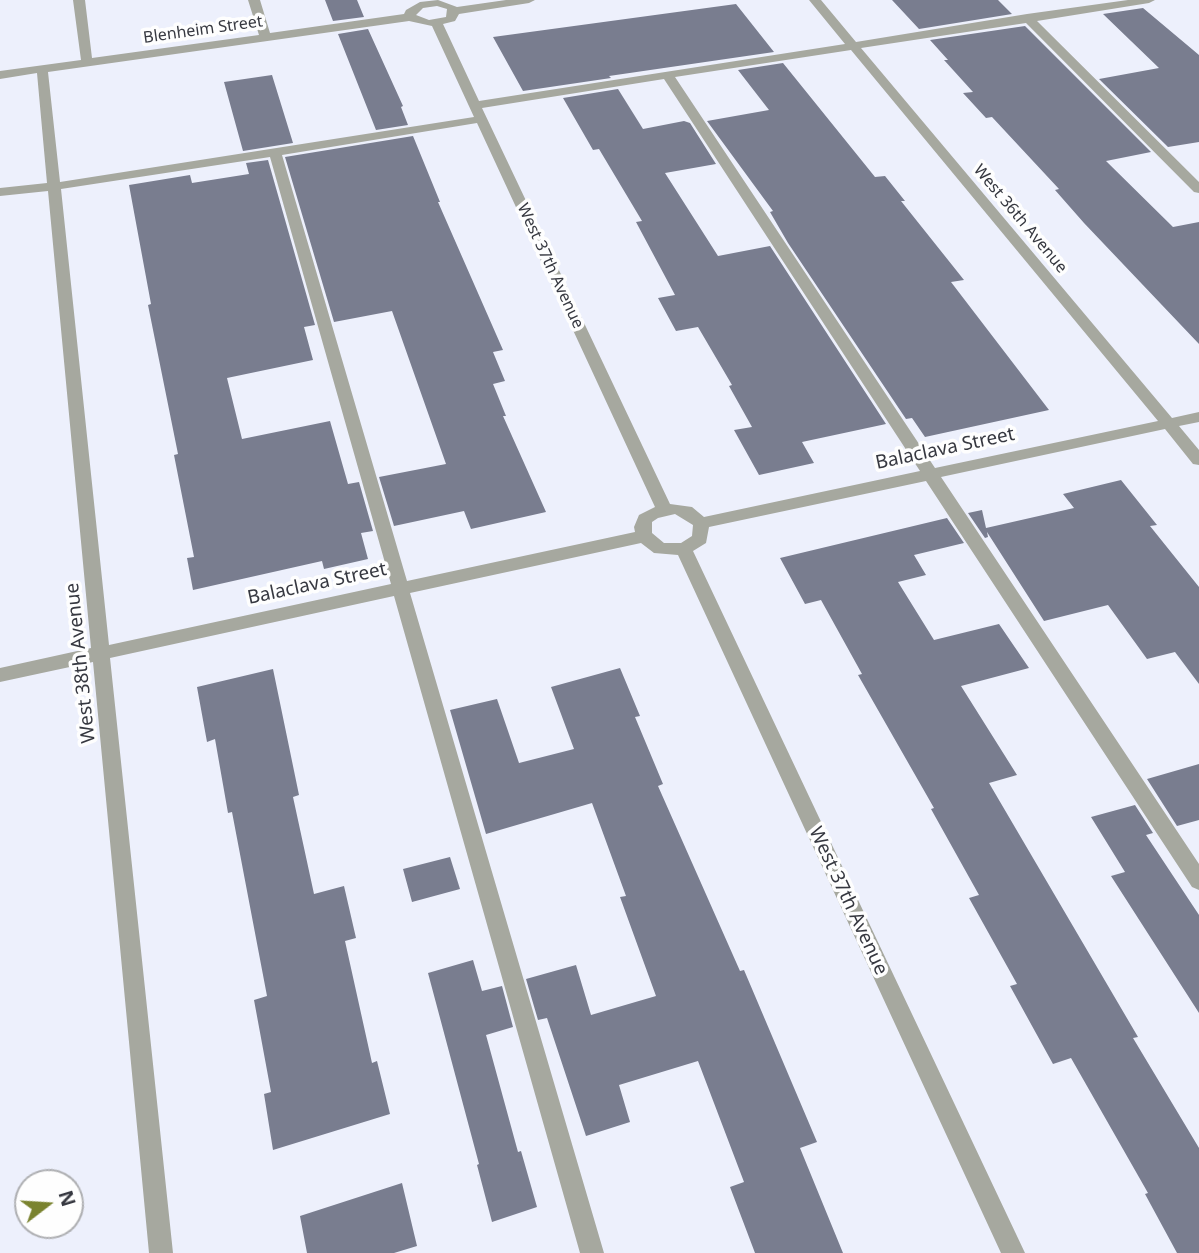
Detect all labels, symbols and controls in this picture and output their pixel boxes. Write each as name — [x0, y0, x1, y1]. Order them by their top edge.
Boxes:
street label: Blenheim Street — [142, 12, 264, 48]
street label: West 36th Avenue — [969, 161, 1071, 277]
street label: West 37th Avenue — [513, 201, 587, 331]
street label: Balaclava Street — [873, 423, 1017, 475]
street label: Balaclava Street — [245, 558, 389, 610]
street label: West 38th Avenue — [61, 582, 101, 744]
street label: West 37th Avenue — [804, 823, 892, 979]
north arrow — [14, 1169, 84, 1239]
text: N — [52, 1187, 82, 1210]

